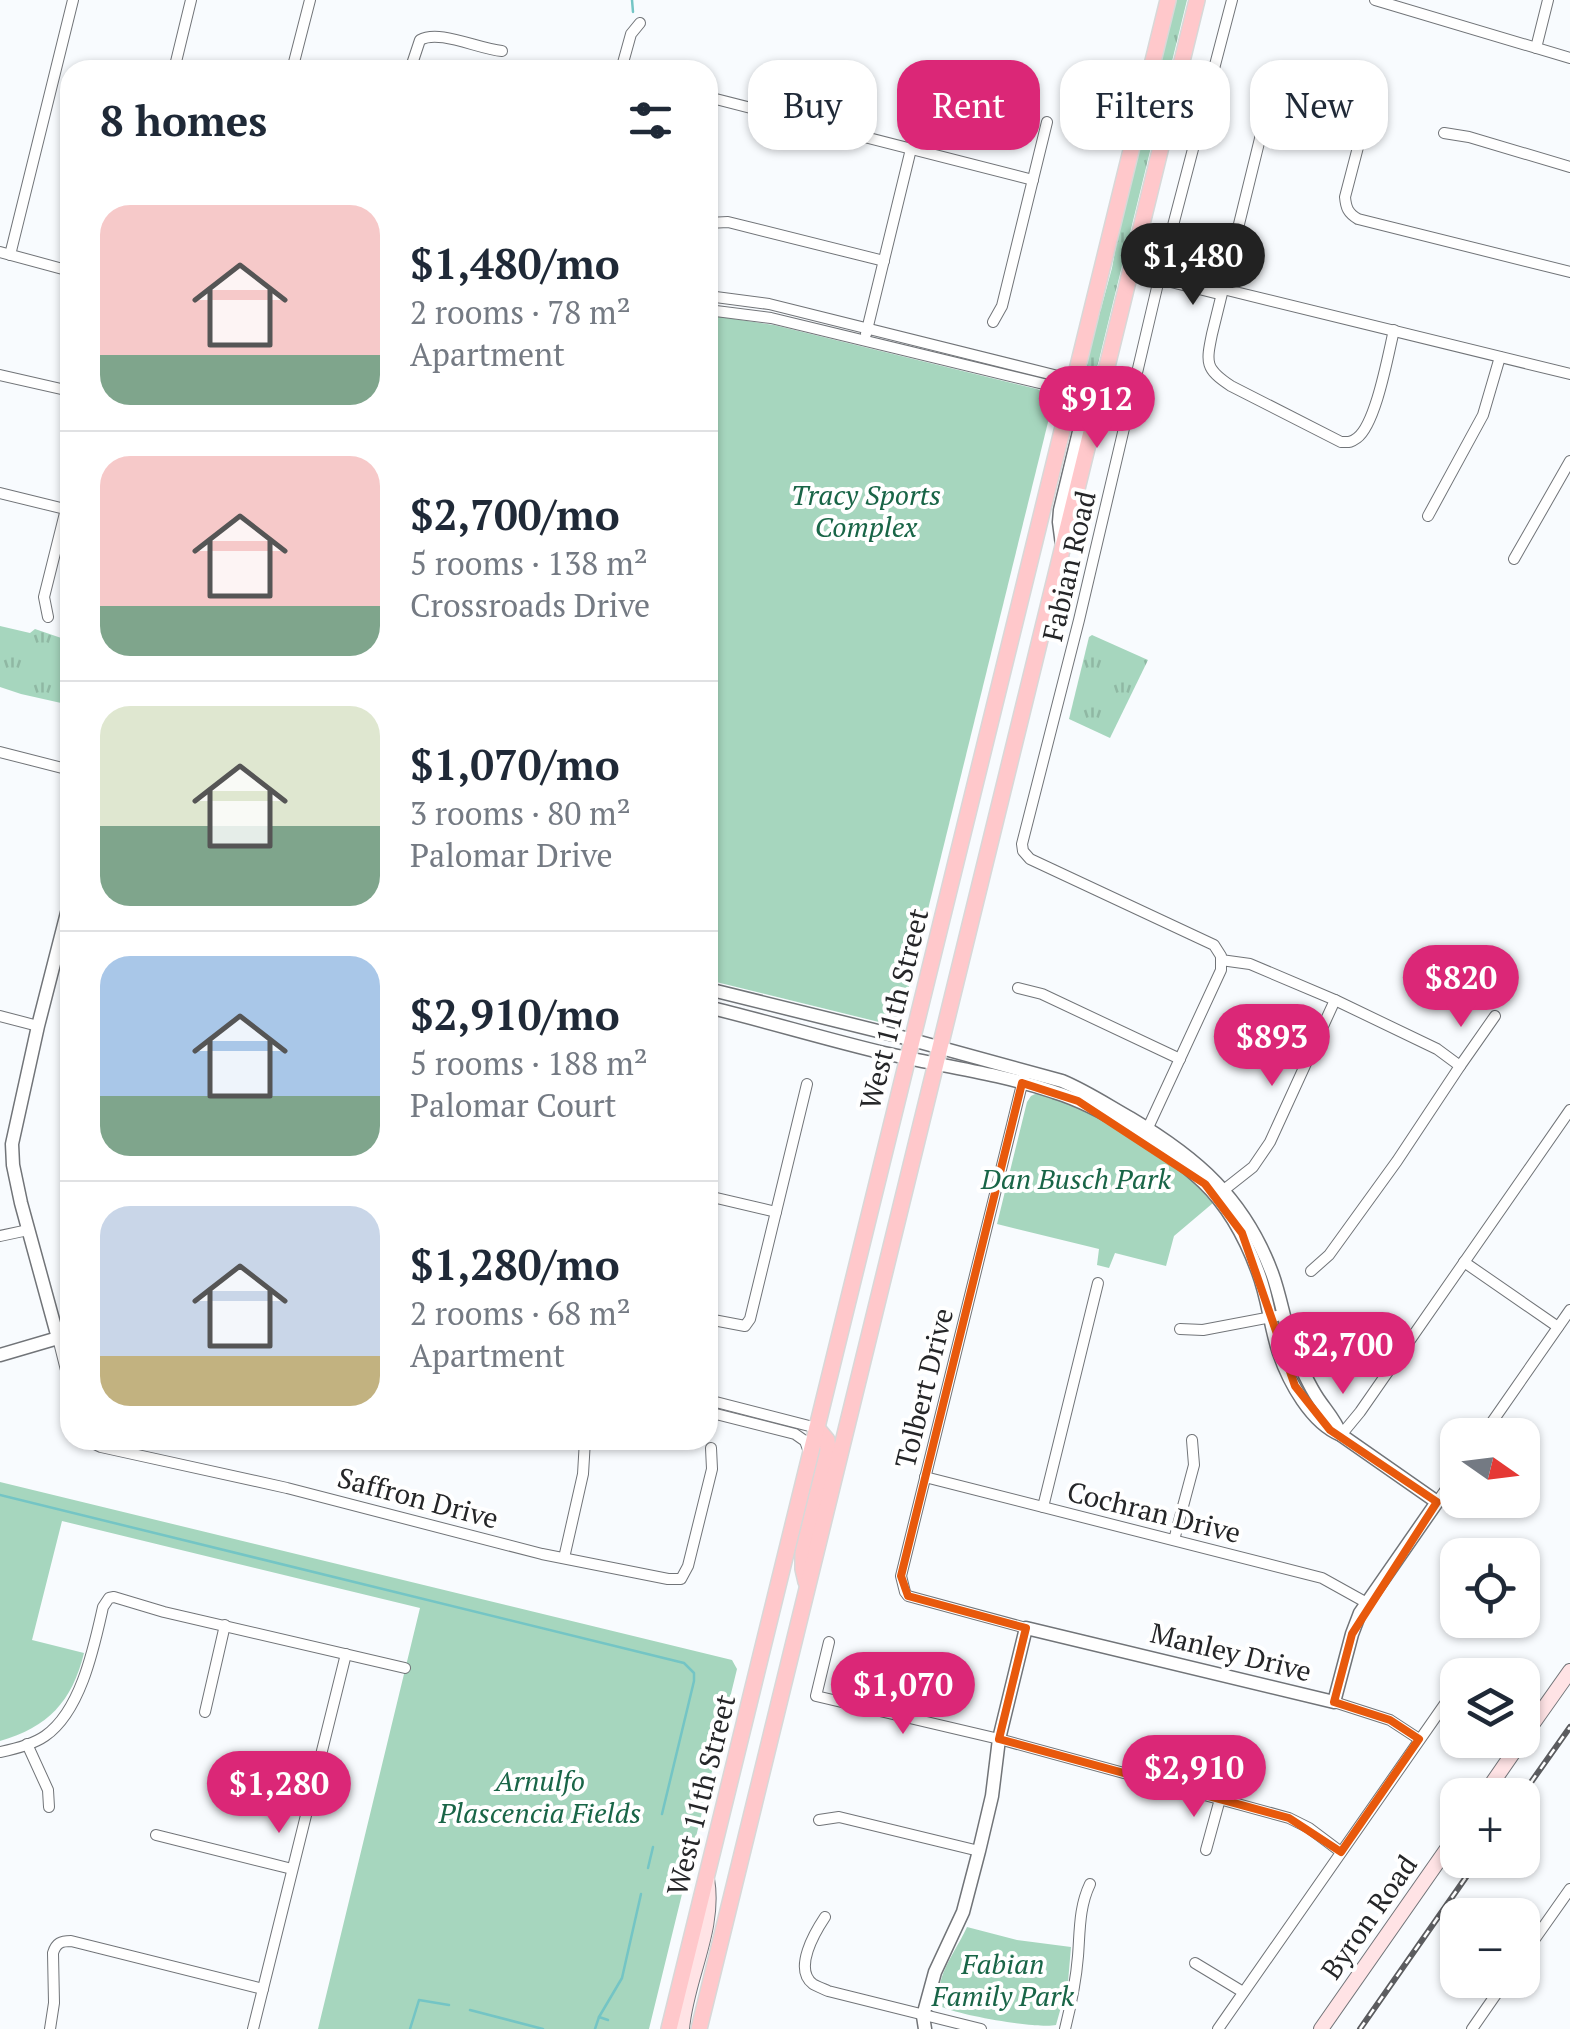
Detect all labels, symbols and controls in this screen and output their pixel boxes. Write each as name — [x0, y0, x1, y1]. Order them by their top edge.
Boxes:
chip: Buy — [748, 60, 877, 150]
chip: Rent — [897, 60, 1040, 150]
chip: Filters — [1060, 60, 1230, 150]
chip: New — [1250, 60, 1388, 150]
text: 8 homes — [100, 92, 267, 148]
icon: filters — [623, 93, 678, 148]
pin: $1,480 — [1112, 223, 1274, 308]
text: $1,480 — [1143, 234, 1243, 276]
text: $1,480/mo — [410, 235, 620, 291]
icon: home — [180, 245, 300, 365]
text: 2 rooms · 78 m² — [410, 291, 631, 333]
text: Apartment — [410, 333, 565, 375]
pin: $912 — [1038, 366, 1156, 451]
text: $912 — [1061, 377, 1133, 419]
park label: Tracy Sports Complex — [791, 476, 941, 545]
text: $2,700/mo — [410, 486, 620, 542]
street label: Fabian Road — [1033, 487, 1104, 645]
icon: home — [180, 496, 300, 616]
text: 5 rooms · 138 m² — [410, 542, 648, 584]
text: Crossroads Drive — [410, 584, 650, 626]
text: $1,070/mo — [410, 736, 620, 792]
icon: home — [180, 746, 300, 866]
text: 3 rooms · 80 m² — [410, 792, 631, 834]
text: Palomar Drive — [410, 834, 613, 876]
street label: West 11th Street — [851, 904, 937, 1113]
pin: $820 — [1402, 945, 1520, 1030]
text: $820 — [1425, 956, 1497, 998]
text: $2,910/mo — [410, 986, 620, 1042]
icon: home — [180, 996, 300, 1116]
pin: $893 — [1213, 1004, 1331, 1089]
text: $893 — [1236, 1015, 1308, 1057]
text: 5 rooms · 188 m² — [410, 1042, 648, 1084]
text: Palomar Court — [410, 1084, 616, 1126]
park label: Dan Busch Park — [980, 1160, 1172, 1197]
text: $1,280/mo — [410, 1236, 620, 1292]
icon: home — [180, 1246, 300, 1366]
text: 2 rooms · 68 m² — [410, 1292, 631, 1334]
street label: Tolbert Drive — [886, 1304, 961, 1472]
pin: $2,700 — [1262, 1312, 1424, 1397]
text: $2,700 — [1293, 1323, 1393, 1365]
text: Apartment — [410, 1334, 565, 1376]
north arrow — [1440, 1418, 1540, 1518]
map controls — [1440, 1418, 1540, 1998]
street label: Saffron Drive — [334, 1458, 502, 1537]
street label: Cochran Drive — [1064, 1472, 1245, 1551]
button: locate — [1440, 1538, 1540, 1638]
street label: Manley Drive — [1147, 1614, 1316, 1689]
pin: $1,070 — [822, 1652, 984, 1737]
button: layers — [1440, 1658, 1540, 1758]
text: $1,070 — [853, 1663, 953, 1705]
street label: West 11th Street — [658, 1690, 744, 1899]
pin: $2,910 — [1113, 1735, 1275, 1820]
text: $2,910 — [1144, 1746, 1244, 1788]
pin: $1,280 — [198, 1751, 360, 1836]
text: $1,280 — [229, 1762, 329, 1804]
park label: Arnulfo Plascencia Fields — [438, 1762, 641, 1831]
button: + — [1440, 1778, 1540, 1878]
street label: Byron Road — [1312, 1847, 1425, 1986]
button: − — [1440, 1898, 1540, 1998]
park label: Fabian Family Park — [931, 1945, 1075, 2014]

